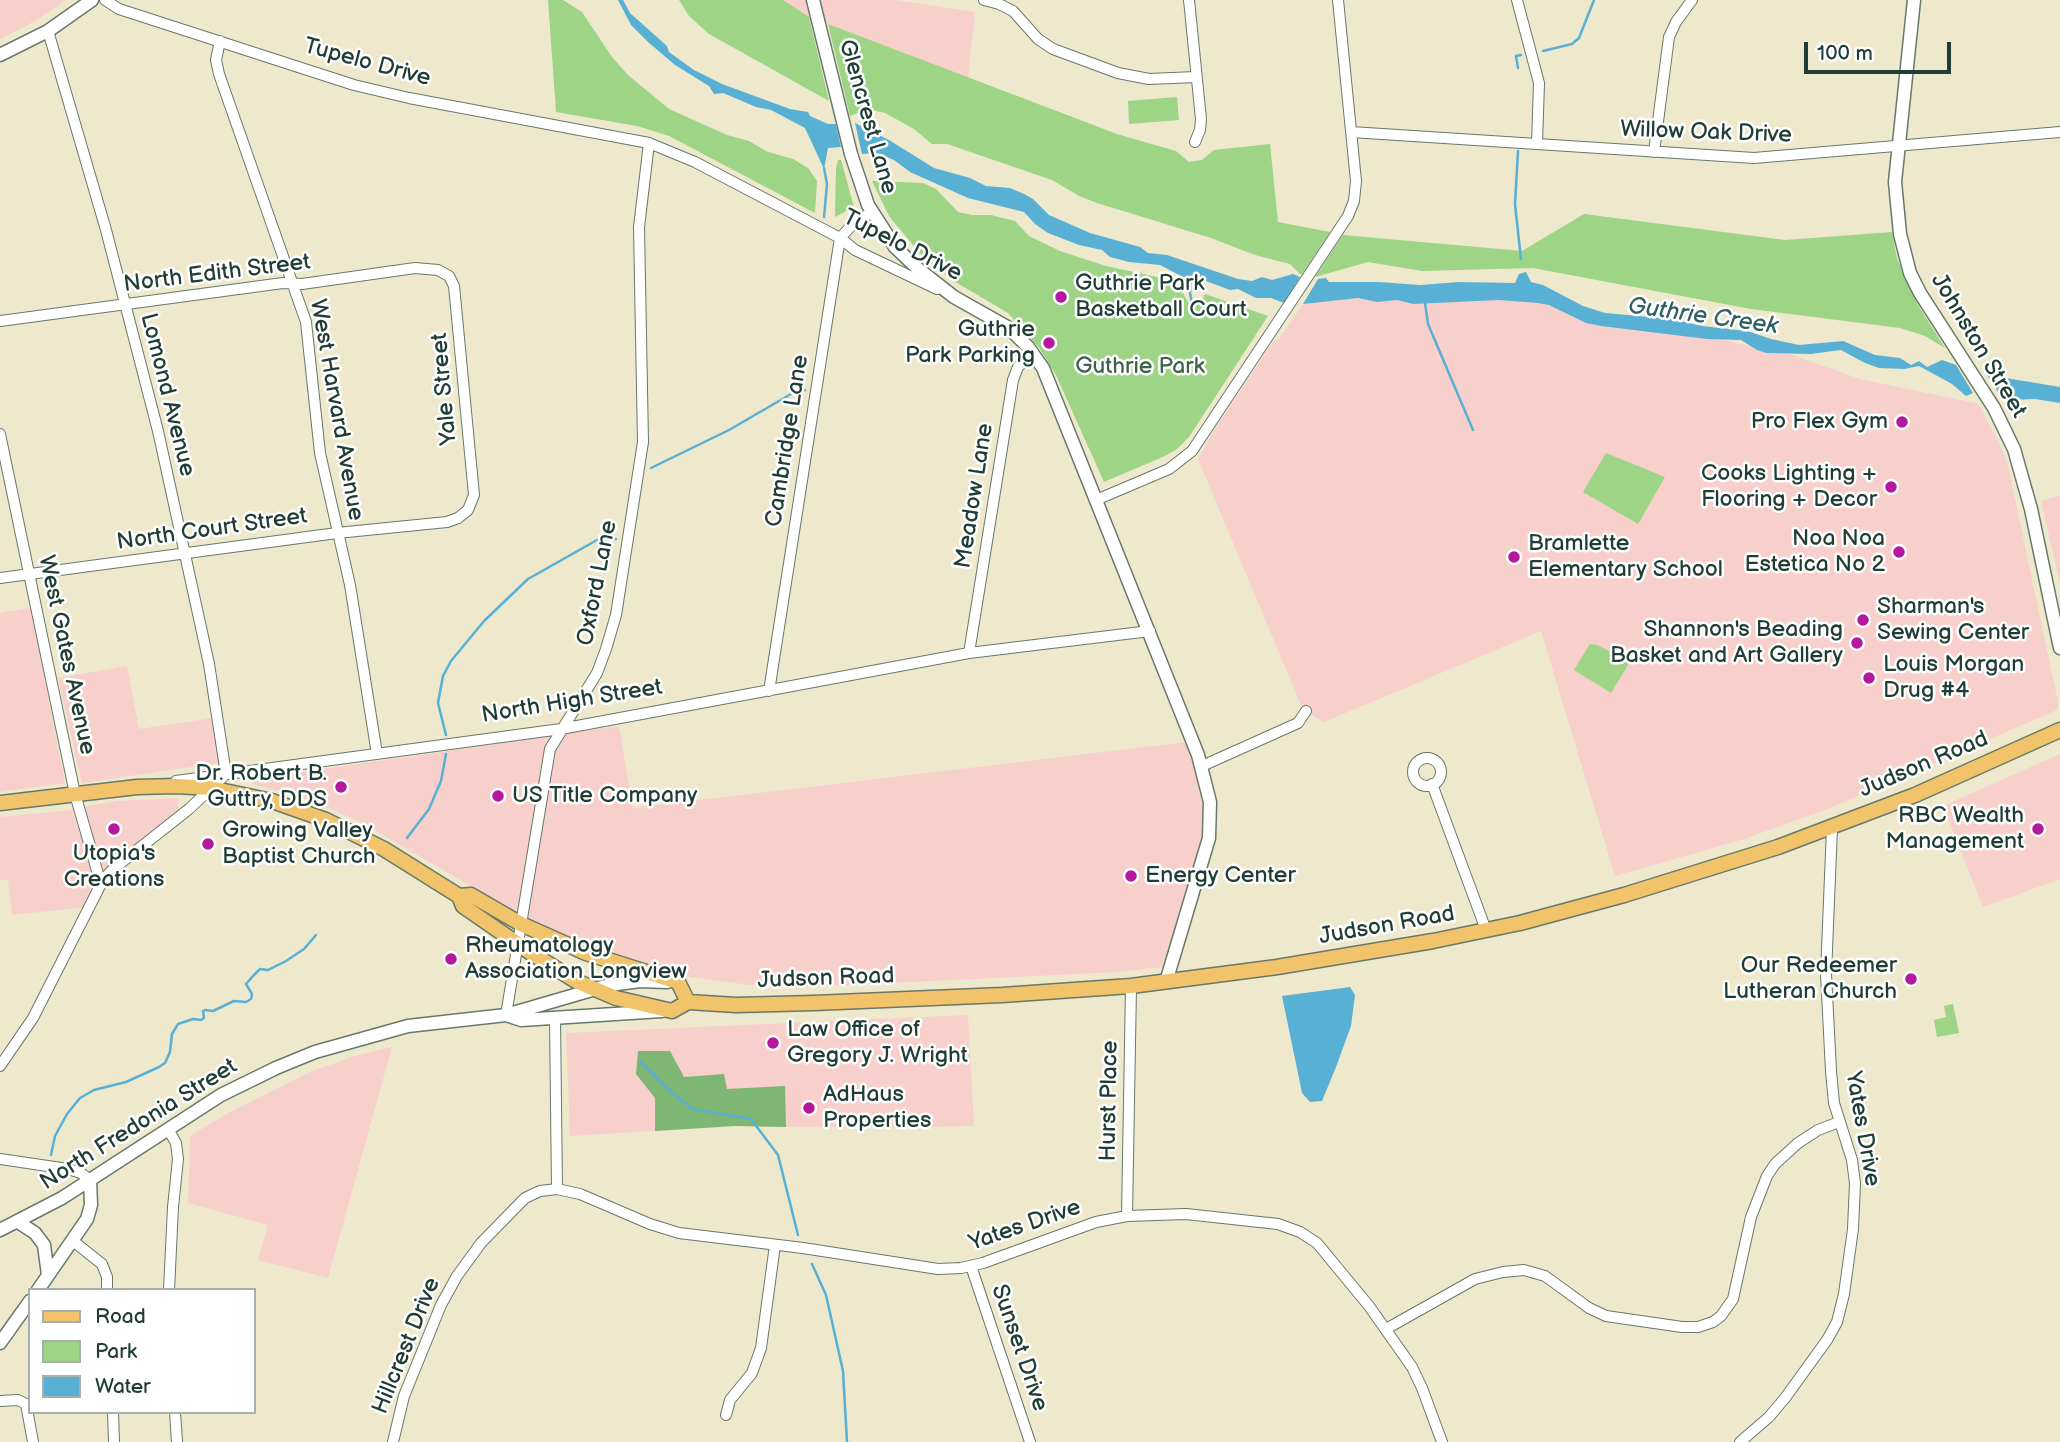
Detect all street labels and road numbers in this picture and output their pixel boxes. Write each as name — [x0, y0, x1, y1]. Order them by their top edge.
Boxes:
street label: Tupelo Drive — [301, 33, 433, 93]
street label: Glencrest Lane — [832, 37, 902, 197]
street label: Willow Oak Drive — [1620, 116, 1792, 150]
street label: Tupelo Drive — [838, 204, 966, 288]
street label: North Edith Street — [122, 249, 312, 299]
street label: Johnston Street — [1924, 269, 2032, 423]
street label: West Harvard Avenue — [303, 297, 369, 523]
street label: Lomond Avenue — [133, 311, 201, 479]
street label: Yale Street — [426, 332, 464, 446]
street label: Cambridge Lane — [761, 353, 815, 529]
street label: Meadow Lane — [950, 422, 1000, 570]
street label: North Court Street — [115, 503, 309, 557]
street label: Oxford Lane — [572, 518, 624, 648]
street label: West Gates Avenue — [31, 553, 101, 757]
street label: North High Street — [480, 674, 664, 730]
street label: Judson Road — [1855, 725, 1993, 805]
street label: Judson Road — [1317, 900, 1457, 952]
street label: Judson Road — [757, 963, 895, 995]
street label: Hurst Place — [1095, 1040, 1125, 1162]
street label: North Fredonia Street — [35, 1053, 243, 1197]
street label: Yates Drive — [1838, 1069, 1886, 1189]
street label: Yates Drive — [966, 1194, 1084, 1258]
street label: Hillcrest Drive — [367, 1274, 447, 1418]
street label: Sunset Drive — [984, 1281, 1054, 1415]

